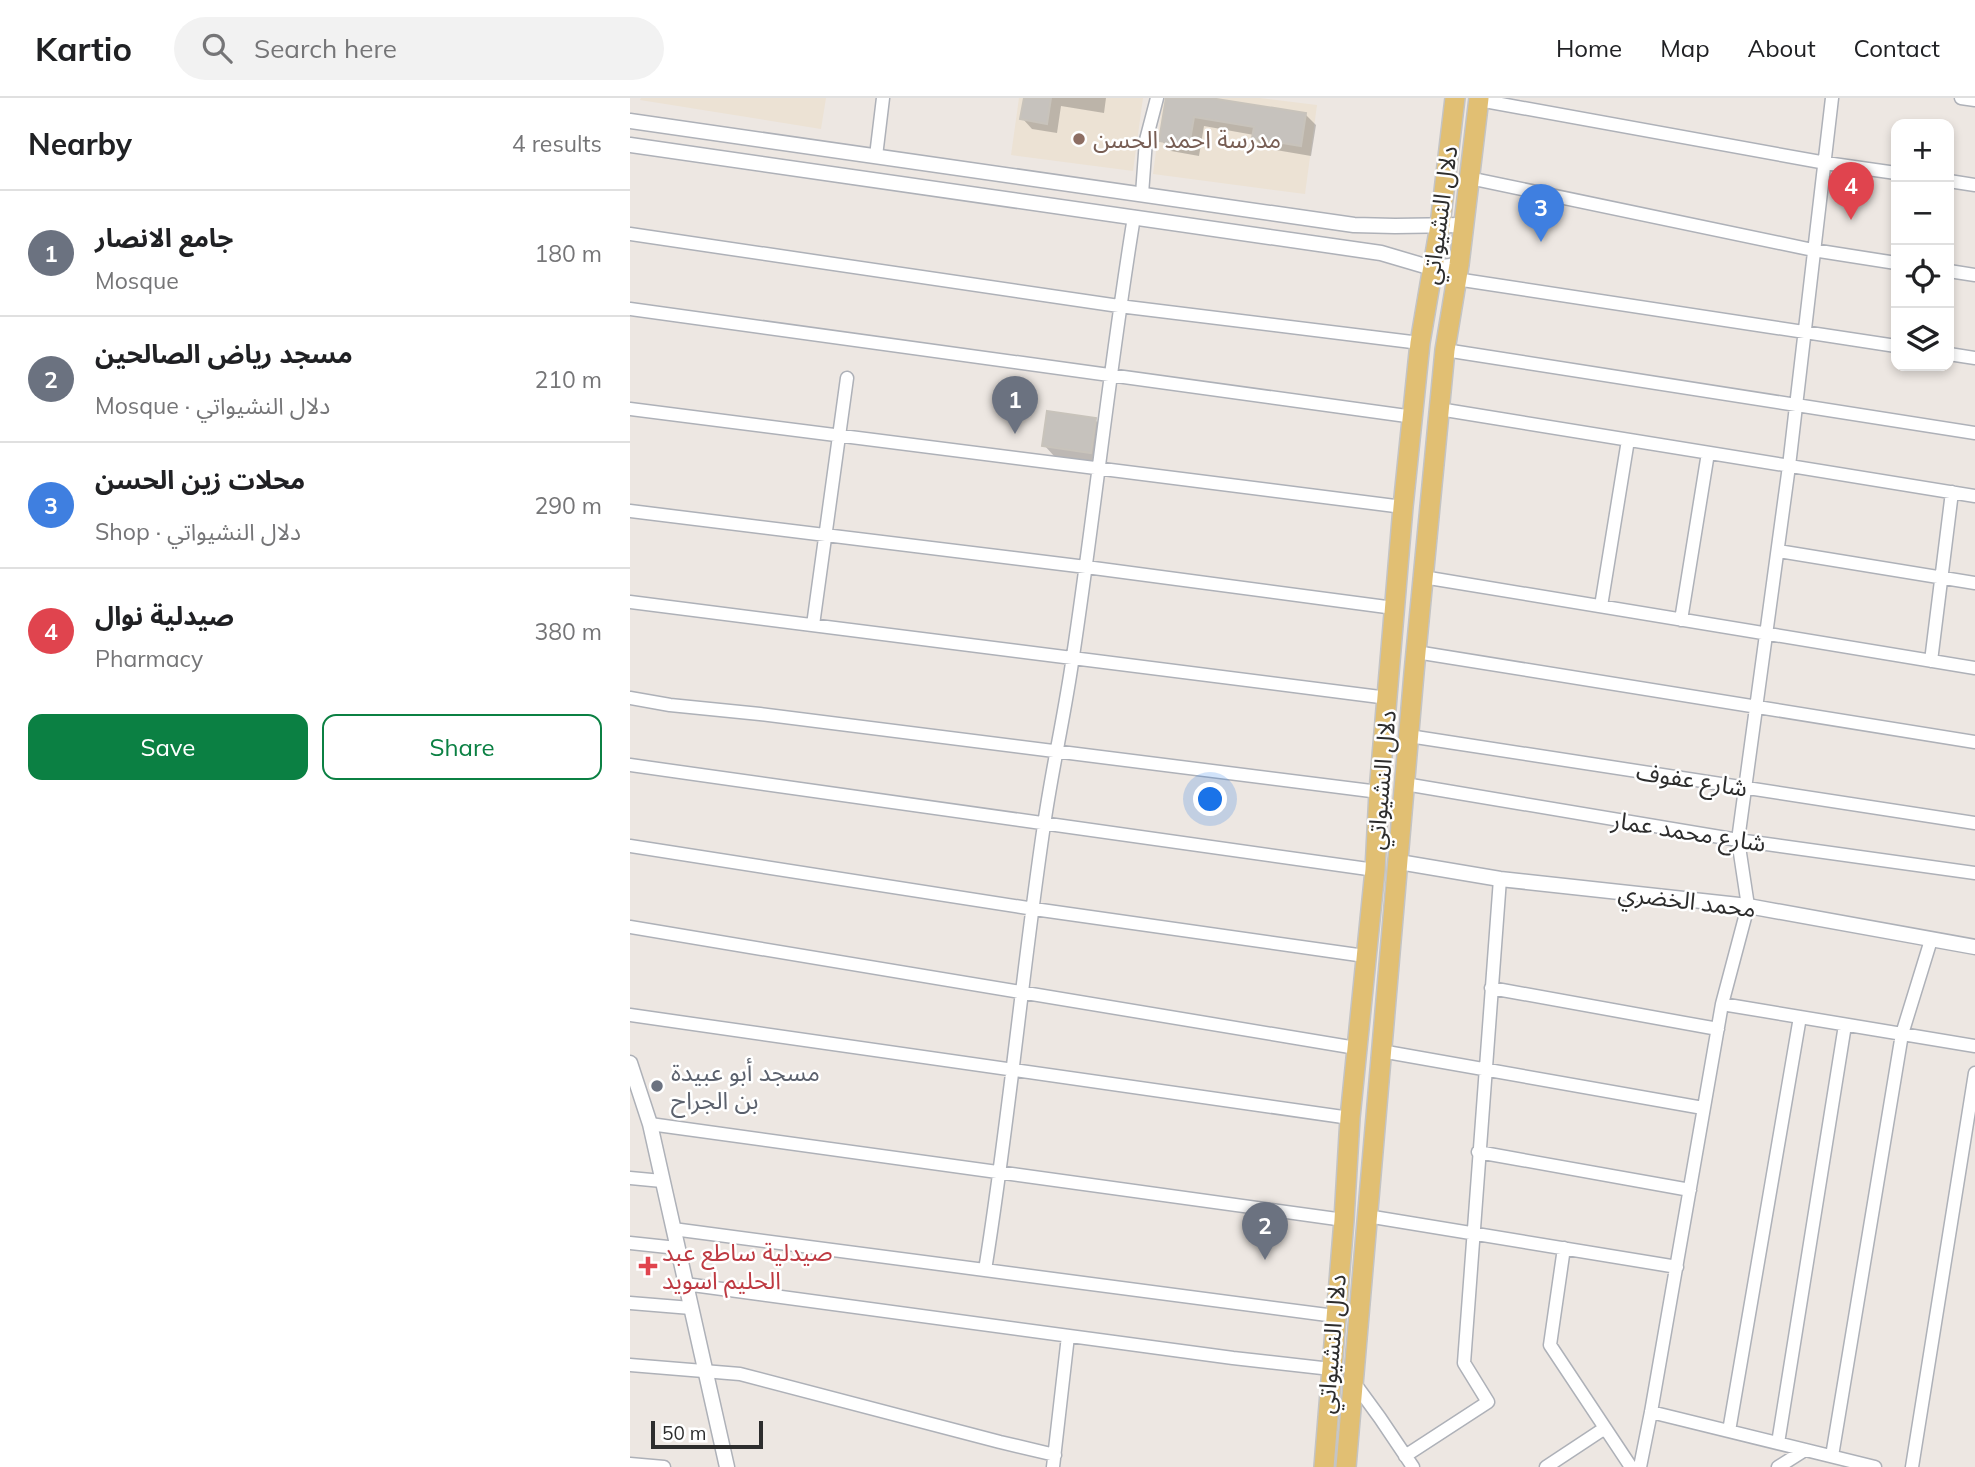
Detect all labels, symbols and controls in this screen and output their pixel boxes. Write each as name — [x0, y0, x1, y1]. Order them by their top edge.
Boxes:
search box — [174, 17, 664, 80]
text: Kartio — [35, 28, 132, 69]
icon: search — [198, 29, 236, 67]
text: Search here — [254, 32, 397, 65]
text: Home — [1556, 33, 1622, 63]
text: Map — [1660, 33, 1710, 63]
text: About — [1748, 33, 1816, 63]
text: Contact — [1854, 33, 1940, 63]
map controls — [1891, 119, 1954, 371]
button: + — [1891, 119, 1954, 182]
place label: مدرسة احمد الحسن — [1093, 124, 1281, 154]
text: Nearby — [28, 125, 132, 163]
text: 4 results — [512, 129, 602, 158]
marker: مدرسة احمد الحسن — [1071, 131, 1087, 147]
street label: دلال النشيواتي — [1414, 144, 1468, 287]
pin: 4 — [1828, 162, 1874, 220]
button: − — [1891, 182, 1954, 245]
pin: 3 — [1518, 184, 1564, 242]
text: جامع الانصار — [95, 221, 233, 254]
text: 1 — [44, 239, 58, 268]
text: 180 m — [534, 239, 602, 268]
button: locate — [1891, 245, 1954, 308]
text: Mosque — [95, 266, 179, 295]
button: layers — [1891, 308, 1954, 371]
text: مسجد رياض الصالحين — [95, 337, 353, 370]
text: 2 — [44, 365, 58, 394]
text: 210 m — [534, 365, 602, 394]
pin: 1 — [992, 376, 1038, 434]
text: Mosque · دلال النشيواتي — [95, 391, 330, 420]
text: محلات زين الحسن — [95, 463, 305, 496]
text: 3 — [44, 491, 58, 520]
text: 290 m — [534, 491, 602, 520]
text: Shop · دلال النشيواتي — [95, 517, 301, 546]
text: صيدلية نوال — [95, 599, 234, 632]
text: 4 — [44, 617, 58, 646]
text: 380 m — [534, 617, 602, 646]
text: Pharmacy — [95, 644, 203, 673]
street label: دلال النشيواتي — [1360, 709, 1407, 851]
button: Save — [28, 714, 308, 780]
button: Share — [322, 714, 602, 780]
street label: شارع عفوف — [1634, 755, 1750, 806]
your location — [1193, 782, 1227, 816]
street label: شارع محمد عمار — [1608, 804, 1768, 861]
street label: محمد الخضري — [1616, 877, 1758, 928]
place label: مسجد أبو عبيدة بن الجراح — [671, 1057, 820, 1118]
marker: مسجد أبو عبيدة بن الجراح — [649, 1078, 665, 1094]
pin: 2 — [1242, 1202, 1288, 1260]
place label: صيدلية ساطع عبد الحليم اسويد — [662, 1237, 833, 1298]
marker: صيدلية ساطع عبد الحليم اسويد — [640, 1258, 656, 1274]
street label: دلال النشيواتي — [1310, 1273, 1357, 1415]
scale bar — [651, 1418, 763, 1450]
text: 50 m — [662, 1421, 706, 1445]

